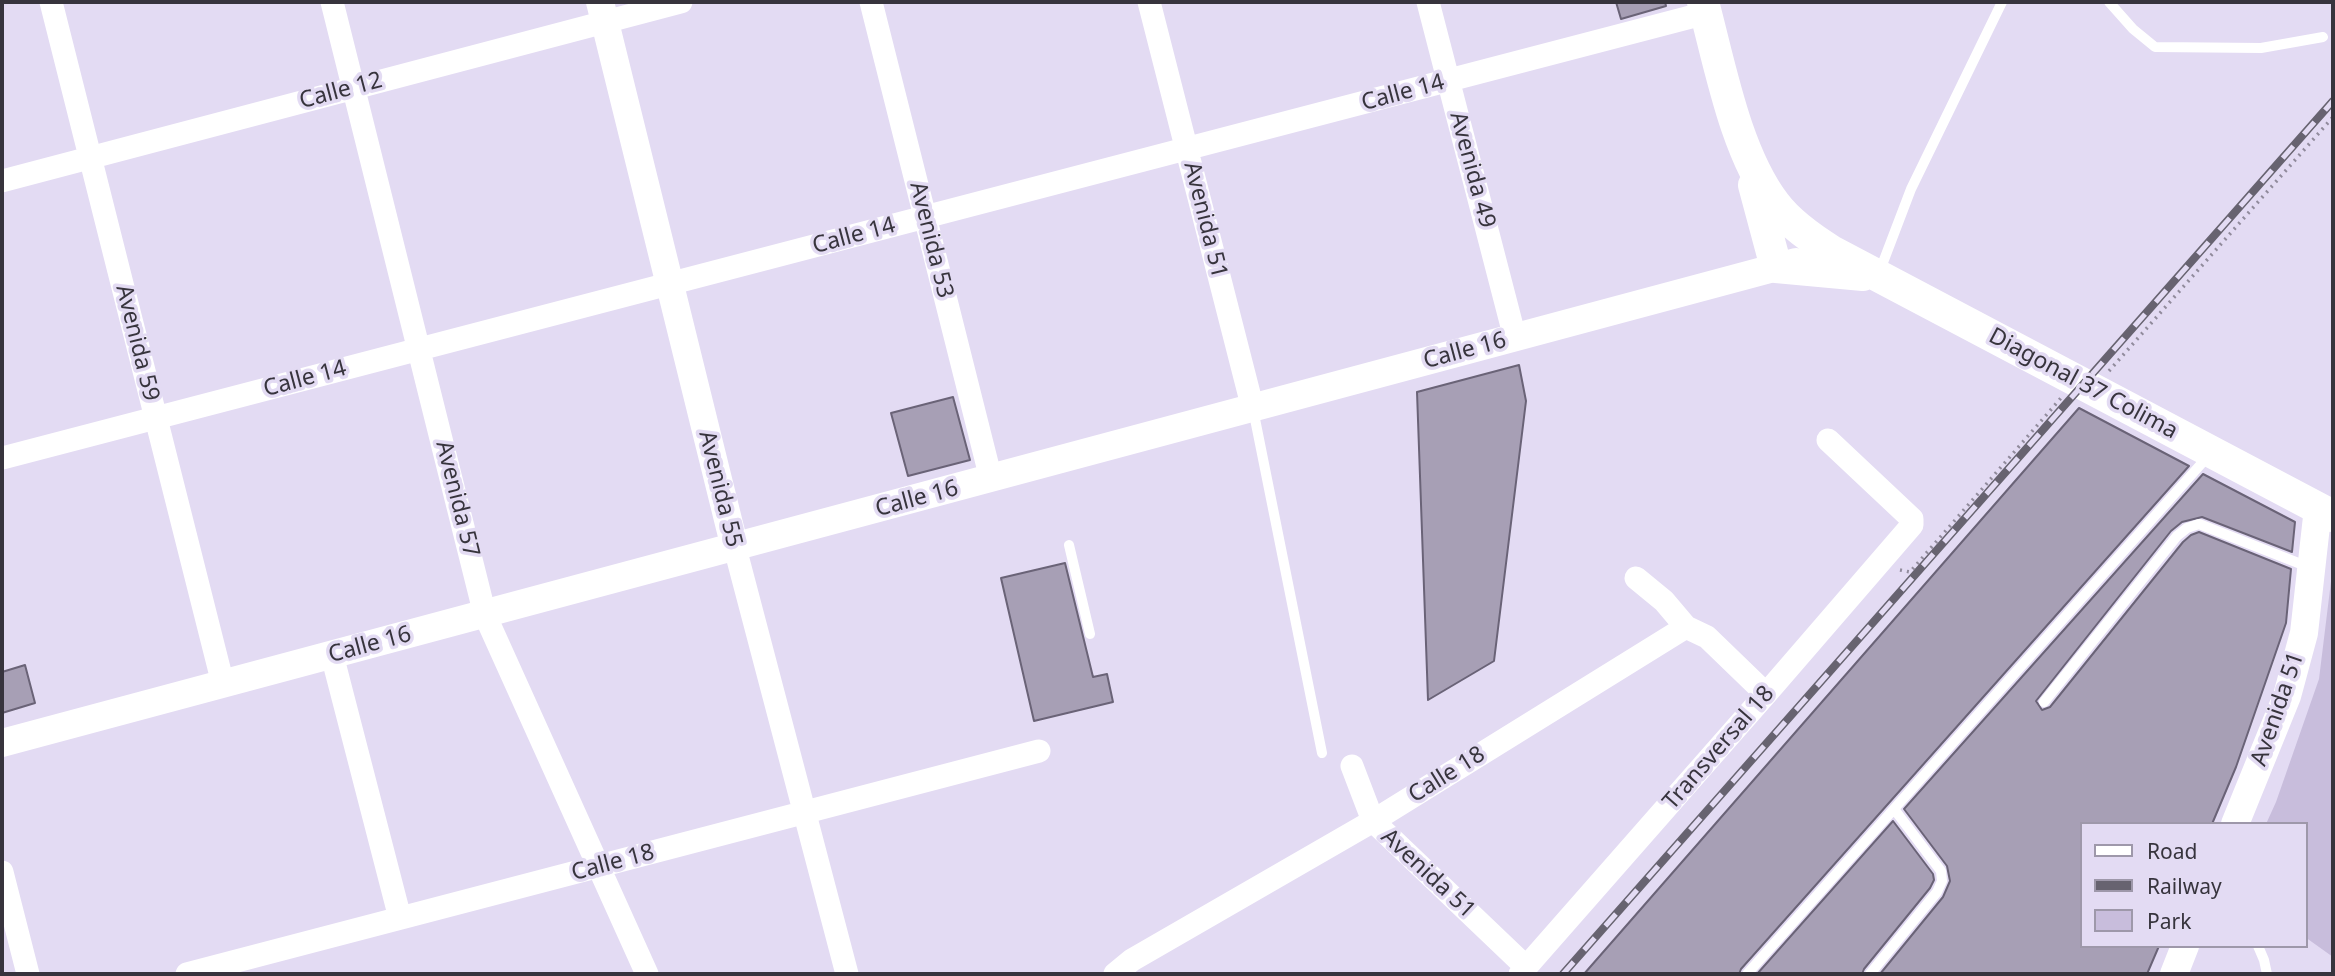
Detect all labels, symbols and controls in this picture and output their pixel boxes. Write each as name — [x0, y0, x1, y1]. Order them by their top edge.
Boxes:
street label: Calle 12 — [297, 67, 385, 115]
street label: Calle 14 — [1359, 69, 1447, 117]
street label: Avenida 49 — [1443, 109, 1501, 231]
street label: Avenida 51 — [1177, 159, 1233, 281]
street label: Avenida 53 — [903, 179, 959, 301]
street label: Calle 14 — [810, 212, 898, 260]
street label: Avenida 59 — [109, 282, 165, 404]
street label: Diagonal 37 Colima — [1984, 323, 2182, 445]
street label: Calle 16 — [1421, 327, 1509, 375]
street label: Calle 14 — [261, 355, 349, 403]
street label: Avenida 55 — [692, 428, 748, 550]
street label: Avenida 57 — [429, 438, 485, 560]
street label: Calle 16 — [873, 475, 961, 523]
street label: Calle 16 — [326, 621, 414, 669]
street label: Avenida 51 — [2246, 648, 2310, 770]
street label: Transversal 18 — [1658, 680, 1780, 816]
street label: Calle 18 — [1404, 741, 1490, 809]
legend — [2080, 822, 2307, 948]
street label: Avenida 51 — [1375, 823, 1481, 925]
text: Road — [2147, 837, 2197, 865]
street label: Calle 18 — [569, 839, 657, 887]
text: Railway — [2147, 872, 2222, 900]
text: Park — [2147, 907, 2191, 935]

